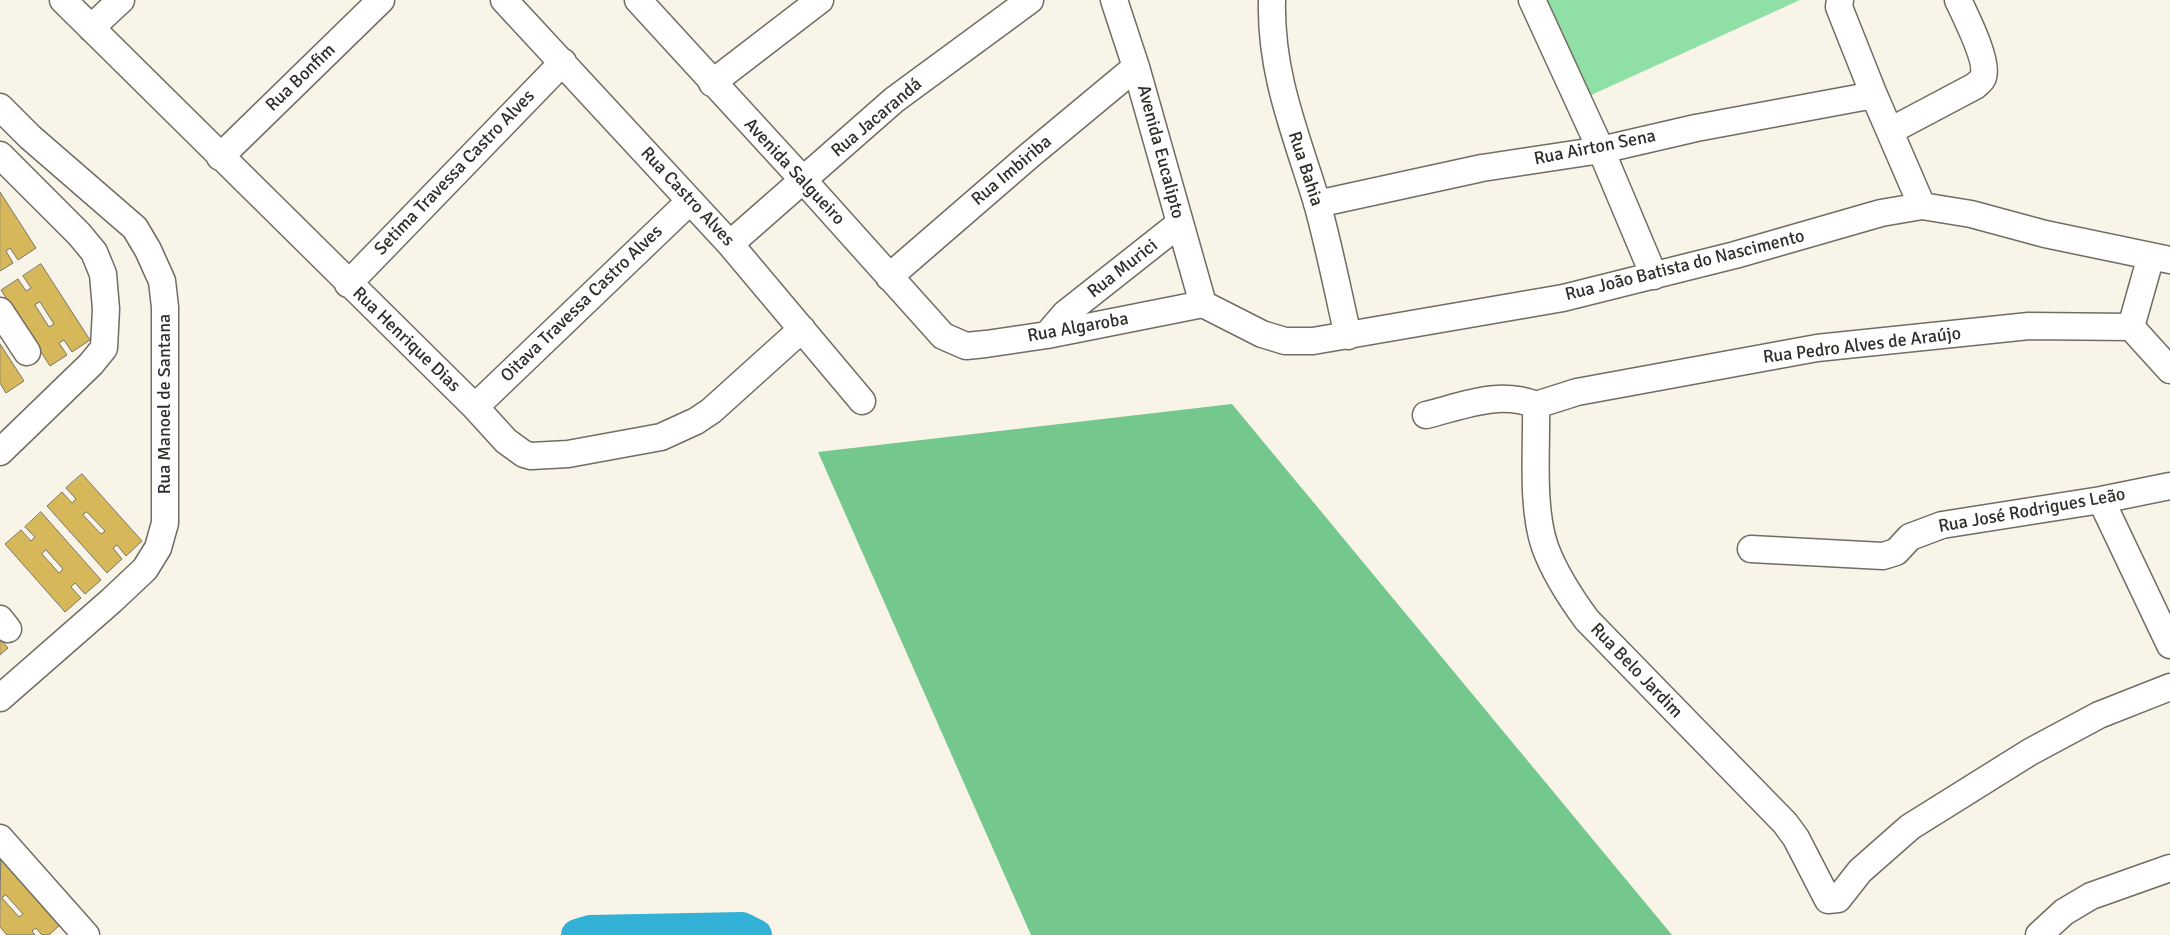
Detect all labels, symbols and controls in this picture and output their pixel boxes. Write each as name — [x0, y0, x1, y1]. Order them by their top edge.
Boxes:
street label: Rua Bonfim — [262, 40, 340, 116]
street label: Rua Jacarandá — [827, 74, 927, 162]
street label: Avenida Eucalipto — [1132, 83, 1188, 221]
street label: Setima Travessa Castro Alves — [370, 86, 540, 260]
street label: Avenida Salgueiro — [739, 114, 849, 230]
street label: Rua Airton Sena — [1532, 126, 1658, 170]
street label: Rua Bahia — [1283, 129, 1327, 209]
street label: Rua Imbiriba — [968, 131, 1056, 211]
street label: Rua Castro Alves — [636, 143, 738, 251]
street label: Oitava Travessa Castro Alves — [497, 221, 667, 387]
street label: Rua João Batista do Nascimento — [1563, 226, 1807, 306]
street label: Rua Murici — [1084, 235, 1162, 303]
street label: Rua Henrique Dias — [347, 283, 465, 397]
street label: Rua Algaroba — [1026, 308, 1130, 348]
street label: Rua Manoel de Santana — [154, 314, 176, 494]
street label: Rua Pedro Alves de Araújo — [1762, 323, 1962, 369]
street label: Rua José Rodrigues Leão — [1937, 484, 2127, 538]
street label: Rua Belo Jardim — [1585, 619, 1687, 723]

